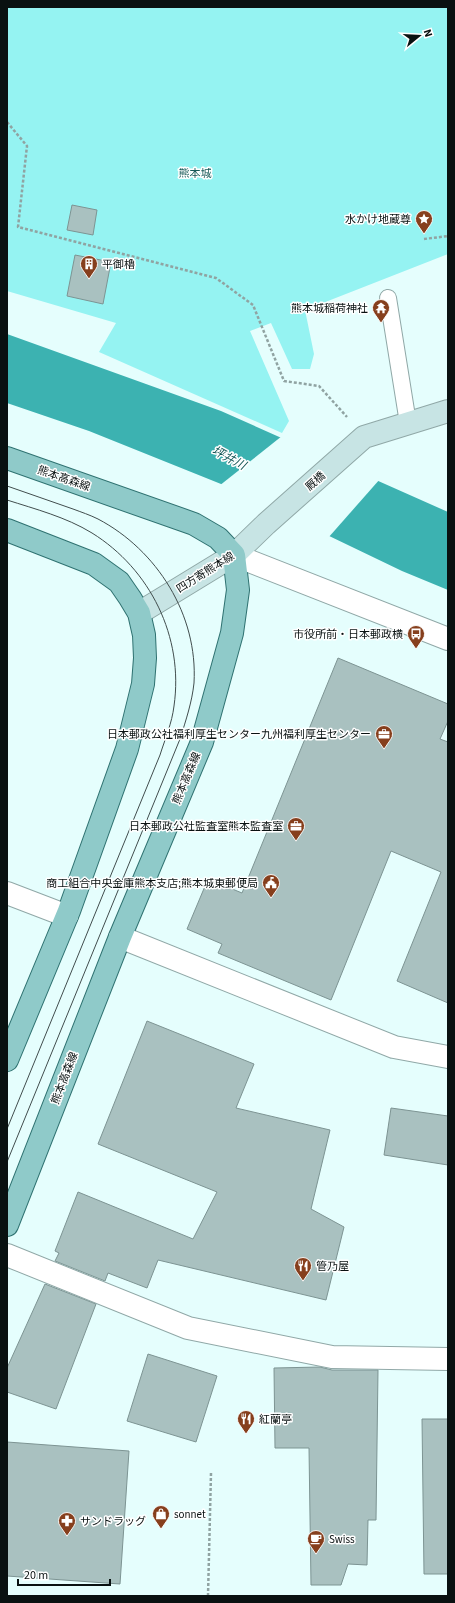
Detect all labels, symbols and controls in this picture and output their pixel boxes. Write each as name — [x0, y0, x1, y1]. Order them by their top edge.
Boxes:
north arrow — [399, 16, 439, 56]
text: N — [420, 27, 436, 39]
park label: 熊本城 — [179, 166, 212, 181]
place icon: 水かけ地蔵尊 — [414, 209, 434, 234]
place label: 水かけ地蔵尊 — [345, 212, 411, 227]
building icon: 平御櫓 — [79, 254, 99, 279]
place label: 平御櫓 — [102, 257, 135, 272]
temple icon: 熊本城稲荷神社 — [371, 298, 391, 323]
place label: 熊本城稲荷神社 — [291, 301, 368, 316]
water label: 坪井川 — [209, 442, 250, 475]
street label: 熊本高森線 — [35, 462, 92, 495]
street label: 厩橋 — [302, 468, 329, 494]
street label: 四方寄熊本線 — [173, 549, 237, 596]
bus stop icon: 市役所前・日本郵政横 — [406, 624, 426, 649]
place label: 市役所前・日本郵政横 — [293, 627, 403, 642]
office icon: 日本郵政公社福利厚生センター九州福利厚生センター — [374, 724, 394, 749]
place label: 日本郵政公社福利厚生センター九州福利厚生センター — [107, 727, 371, 742]
street label: 熊本高森線 — [169, 750, 204, 806]
office icon: 日本郵政公社監査室熊本監査室 — [286, 816, 306, 841]
place label: 日本郵政公社監査室熊本監査室 — [129, 819, 283, 834]
public building icon: 商工組合中央金庫熊本支店;熊本城東郵便局 — [261, 873, 281, 898]
place label: 商工組合中央金庫熊本支店;熊本城東郵便局 — [46, 876, 258, 891]
street label: 熊本高森線 — [48, 1050, 81, 1107]
restaurant icon: 管乃屋 — [293, 1256, 313, 1281]
place label: 管乃屋 — [316, 1259, 349, 1274]
restaurant icon: 紅蘭亭 — [236, 1409, 256, 1434]
place label: 紅蘭亭 — [259, 1412, 292, 1427]
shop icon: sonnet — [151, 1504, 171, 1529]
place label: sonnet — [174, 1507, 206, 1522]
pharmacy icon: サンドラッグ — [57, 1511, 77, 1536]
place label: サンドラッグ — [80, 1514, 146, 1529]
cafe icon: Swiss — [306, 1529, 326, 1554]
place label: Swiss — [329, 1532, 355, 1547]
scale bar — [18, 1561, 110, 1587]
text: 20 m — [24, 1567, 48, 1584]

